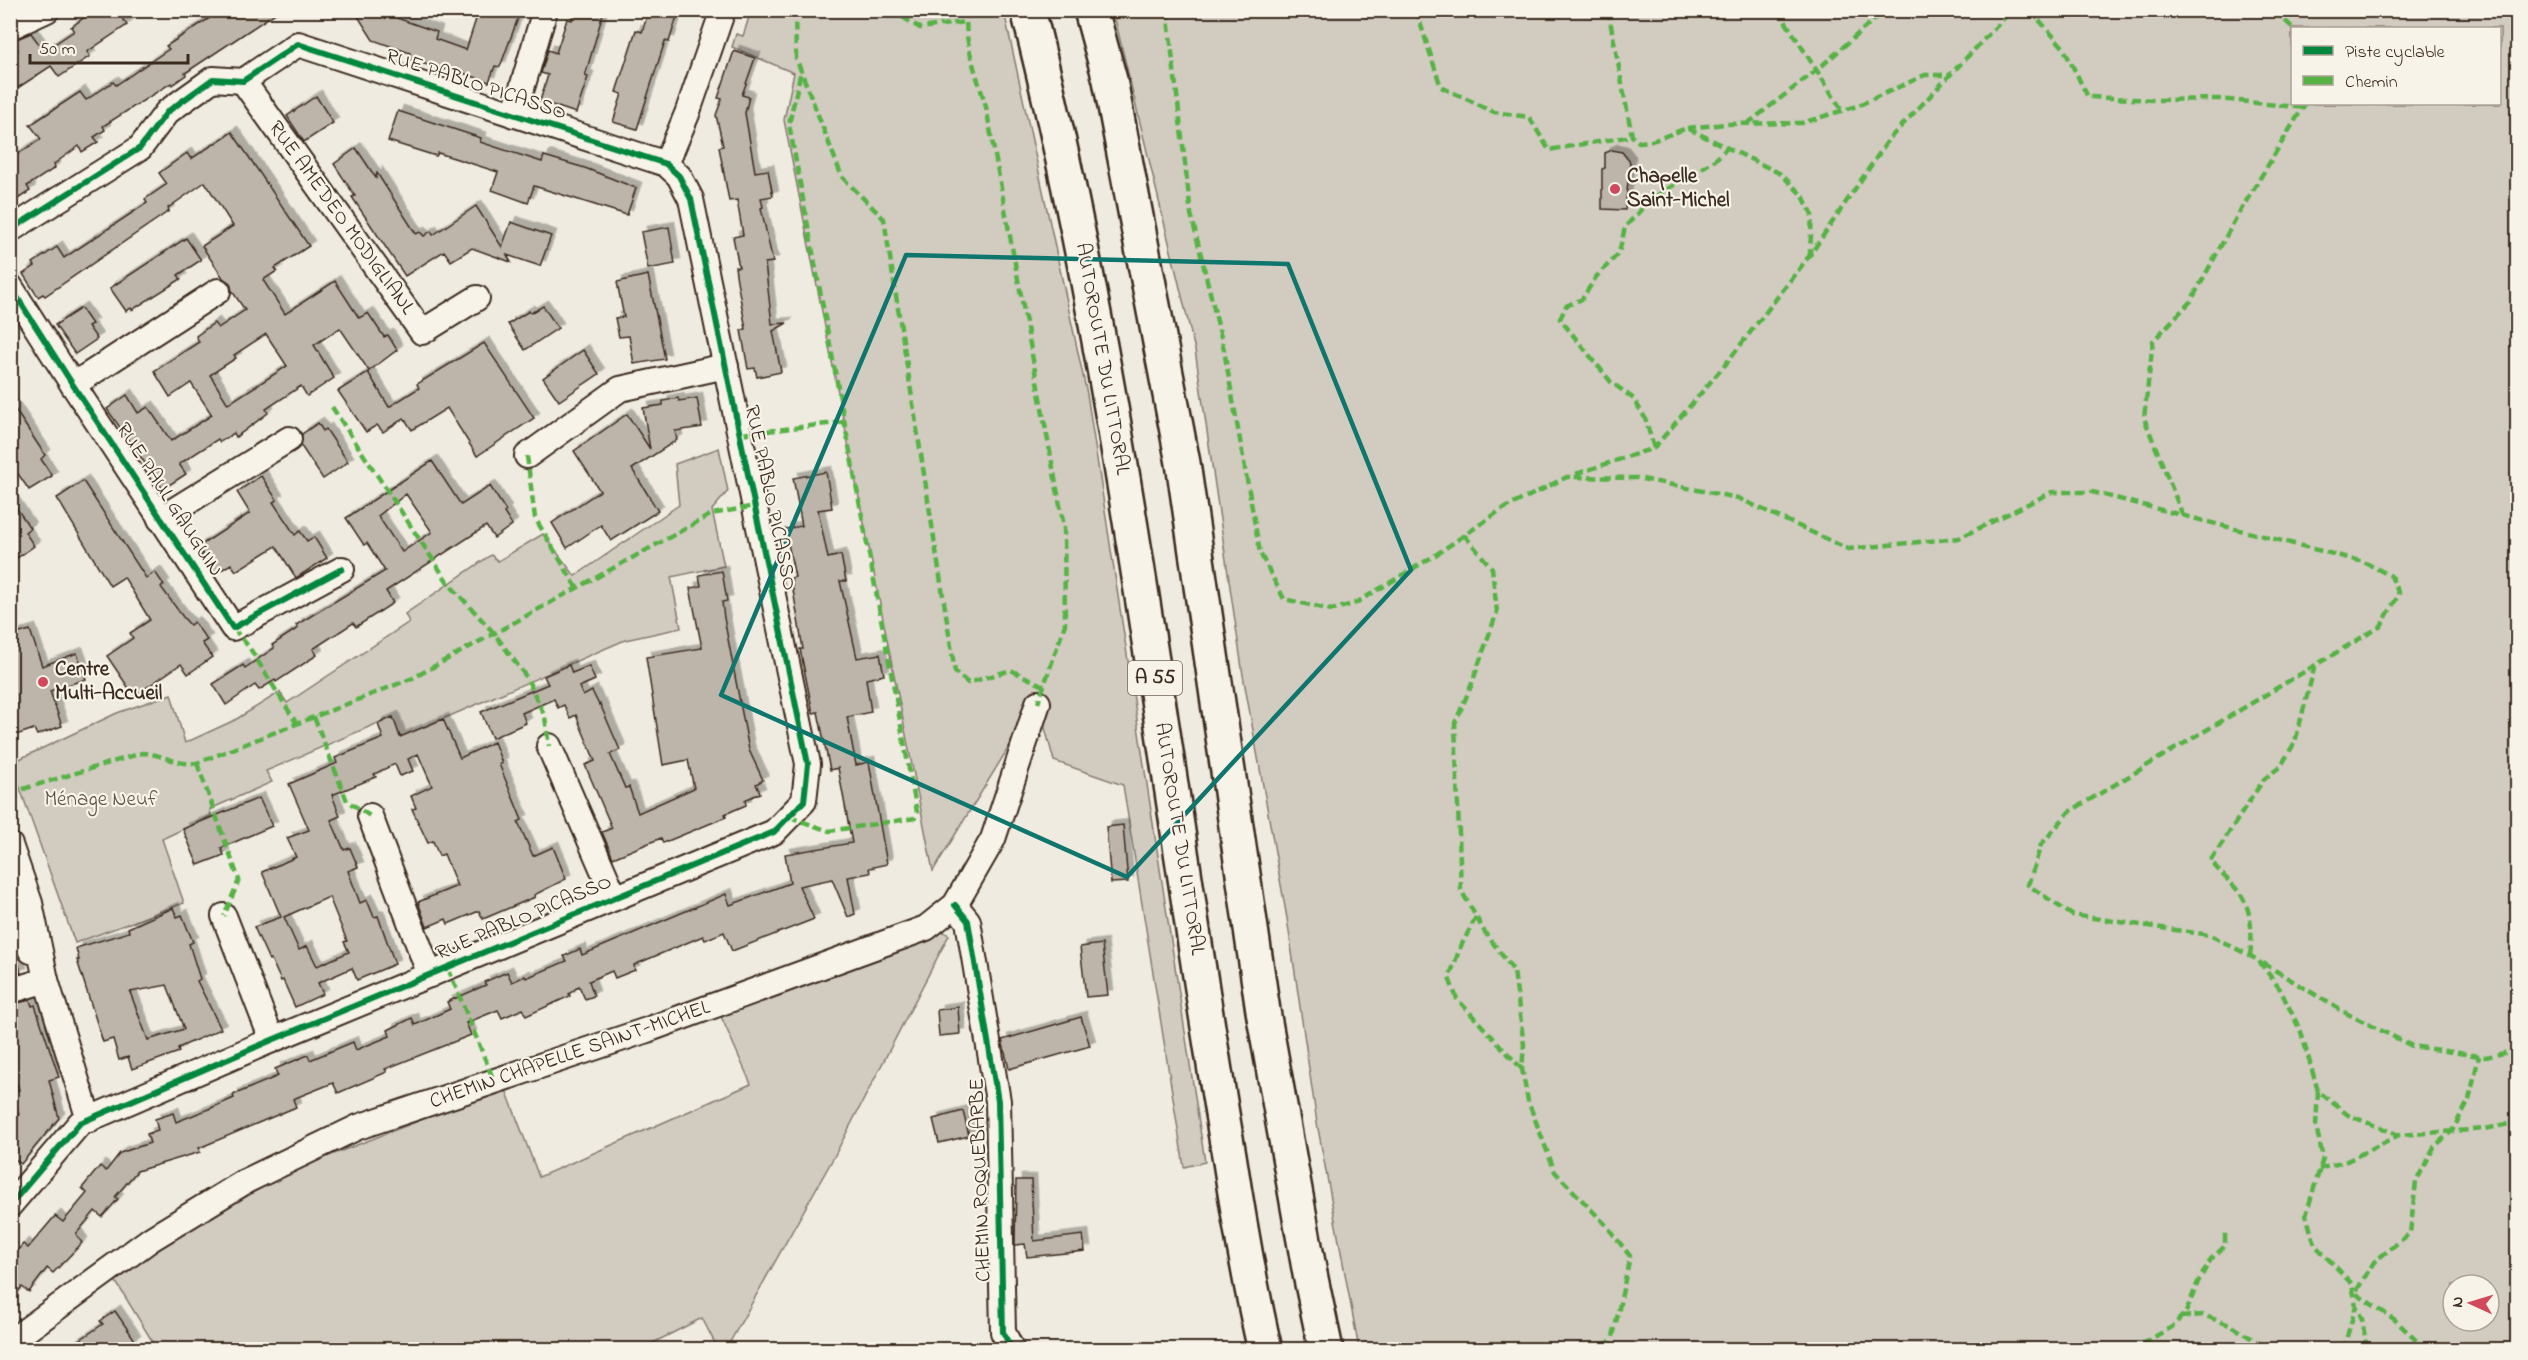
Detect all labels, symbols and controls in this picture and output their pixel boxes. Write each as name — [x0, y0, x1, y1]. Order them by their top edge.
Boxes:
scale bar — [30, 27, 188, 65]
legend — [2291, 27, 2501, 105]
text: 50 m — [39, 37, 76, 63]
text: Piste cyclable — [2345, 40, 2446, 66]
street label: RUE PABLO PICASSO — [382, 42, 570, 128]
text: Chemin — [2345, 70, 2398, 96]
street label: RUE AMEDEO MODIGLIANL — [260, 115, 422, 321]
place label: Chapelle Saint-Michel — [1627, 162, 1730, 216]
marker: Chapelle Saint-Michel — [1608, 182, 1622, 196]
street label: AUTOROUTE DU LITTORAL — [1067, 241, 1137, 478]
street label: RUE PABLO PICASSO — [736, 403, 804, 593]
street label: RUE PAUL GAUGUIN — [108, 417, 230, 583]
place label: Centre Multi-Accueil — [55, 655, 163, 709]
road number: A 55 — [1128, 661, 1182, 695]
marker: Centre Multi-Accueil — [36, 675, 50, 689]
street label: AUTOROUTE DU LITTORAL — [1146, 720, 1212, 958]
park label: Ménage Neuf — [44, 785, 158, 817]
street label: RUE PABLO PICASSO — [431, 867, 617, 969]
street label: CHEMIN CHAPELLE SAINT-MICHEL — [426, 993, 714, 1117]
street label: CHEMIN ROQUEBARBE — [962, 1077, 1000, 1283]
north arrow — [2441, 1273, 2501, 1333]
text: N — [2446, 1296, 2470, 1308]

